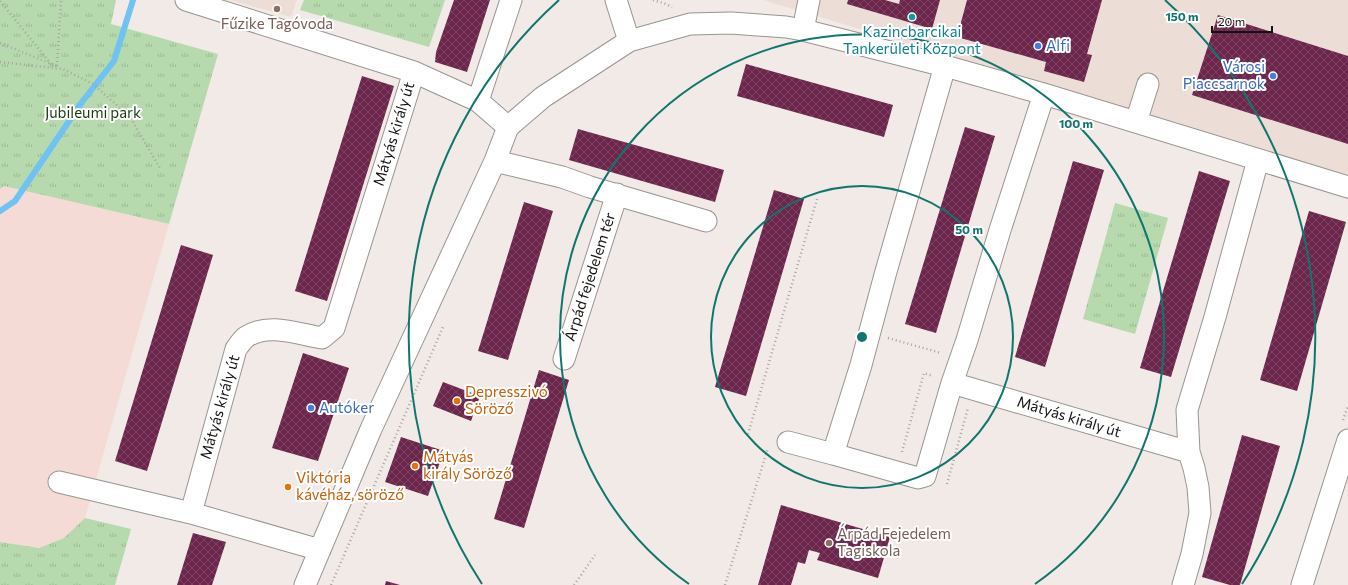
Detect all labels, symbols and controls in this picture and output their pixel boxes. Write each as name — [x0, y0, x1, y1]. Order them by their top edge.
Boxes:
marker: Fűzike Tagóvoda — [272, 4, 282, 14]
scale bar — [1212, 8, 1272, 34]
text: 150 m — [1165, 9, 1199, 23]
marker: Kazincbarcikai Tankerületi Központ — [907, 12, 917, 22]
place label: Fűzike Tagóvoda — [221, 14, 333, 32]
text: 20 m — [1218, 14, 1245, 28]
place label: Kazincbarcikai Tankerületi Központ — [843, 22, 981, 57]
place label: Alfi — [1046, 36, 1070, 54]
marker: Alfi — [1033, 41, 1043, 51]
place label: Városi Piaccsarnok — [1183, 57, 1265, 92]
marker: Városi Piaccsarnok — [1268, 71, 1278, 81]
street label: Mátyás király út — [369, 80, 417, 188]
park label: Jubileumi park — [45, 103, 141, 121]
text: 100 m — [1059, 116, 1093, 130]
street label: Árpád fejedelem tér — [559, 210, 618, 343]
text: 50 m — [955, 222, 983, 236]
centre of rings — [855, 330, 869, 344]
street label: Mátyás király út — [196, 352, 243, 461]
place label: Depresszivó Söröző — [465, 382, 548, 417]
street label: Mátyás király út — [1015, 392, 1123, 440]
marker: Depresszivó Söröző — [452, 396, 462, 406]
place label: Autóker — [319, 398, 374, 416]
marker: Autóker — [306, 403, 316, 413]
place label: Mátyás király Söröző — [423, 447, 512, 482]
marker: Mátyás király Söröző — [410, 461, 420, 471]
place label: Viktória kávéház, söröző — [296, 468, 404, 503]
marker: Viktória kávéház, söröző — [283, 482, 293, 492]
place label: Árpád Fejedelem Tagiskola — [837, 523, 951, 559]
marker: Árpád Fejedelem Tagiskola — [824, 538, 834, 548]

